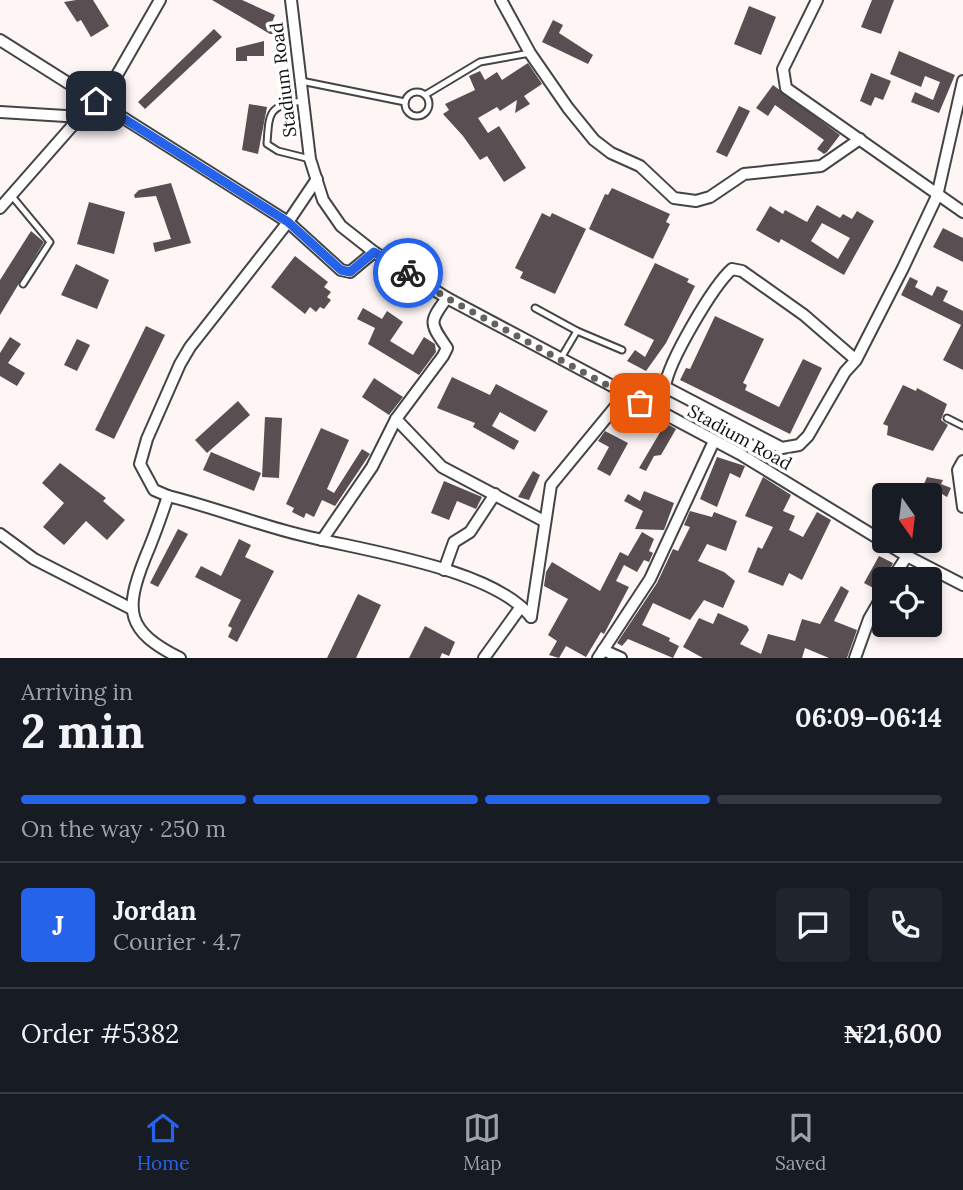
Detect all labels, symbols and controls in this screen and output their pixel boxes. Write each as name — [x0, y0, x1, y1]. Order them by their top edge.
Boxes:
street label: Stadium Road — [265, 21, 301, 139]
pin — [66, 71, 126, 131]
icon: home — [77, 82, 115, 120]
courier — [373, 238, 443, 308]
icon: bike — [389, 254, 427, 292]
pin — [610, 373, 670, 433]
icon: bag — [621, 384, 659, 422]
street label: Stadium Road — [684, 399, 796, 475]
north arrow — [872, 483, 942, 553]
map controls — [872, 483, 942, 637]
button: locate — [872, 567, 942, 637]
text: Arriving in — [21, 677, 133, 706]
text: 06:09–06:14 — [795, 701, 942, 734]
text: 2 min — [21, 702, 144, 761]
text: On the way · 250 m — [21, 814, 226, 843]
button: chat — [776, 888, 850, 962]
button: phone — [868, 888, 942, 962]
text: Jordan — [113, 894, 197, 927]
text: J — [52, 909, 64, 942]
text: Courier · 4.7 — [113, 927, 241, 956]
text: Order #5382 — [21, 1017, 179, 1050]
text: ₦21,600 — [844, 1017, 942, 1050]
tab: Home — [137, 1109, 190, 1175]
tab: Map — [463, 1109, 501, 1175]
tab: Saved — [775, 1109, 826, 1175]

